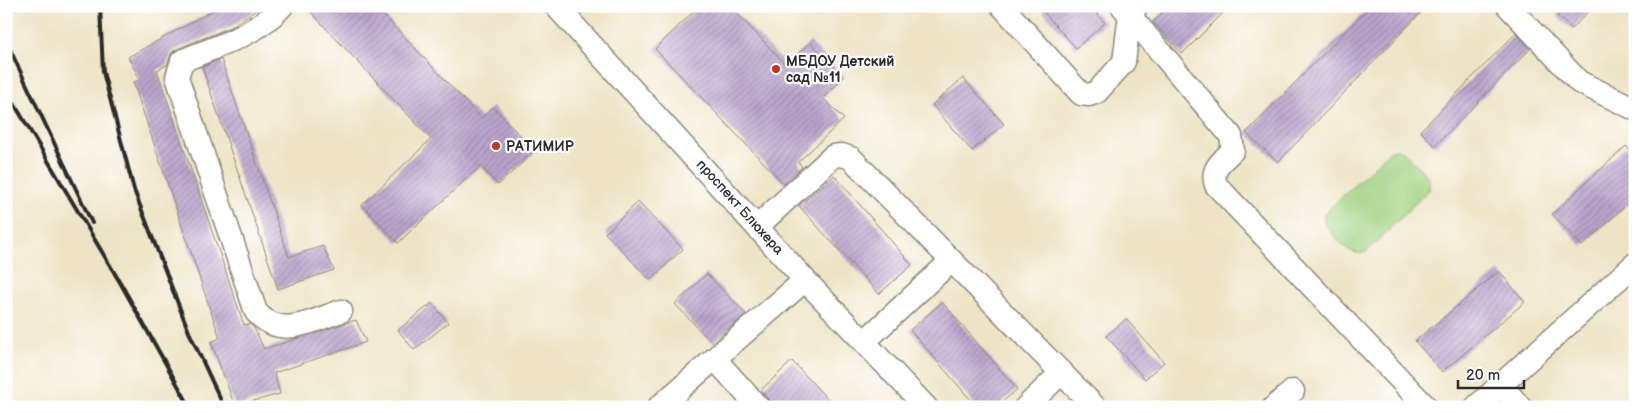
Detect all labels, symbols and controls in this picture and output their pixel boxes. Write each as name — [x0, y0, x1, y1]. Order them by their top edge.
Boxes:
place label: МБДОУ Детский сад №11 — [786, 53, 894, 86]
marker: МБДОУ Детский сад №11 — [770, 63, 782, 75]
place label: РАТИМИР — [506, 138, 574, 155]
marker: РАТИМИР — [490, 140, 502, 152]
street label: проспект Блюхера — [693, 156, 788, 259]
scale bar — [1458, 358, 1525, 390]
text: 20 m — [1466, 366, 1500, 385]

